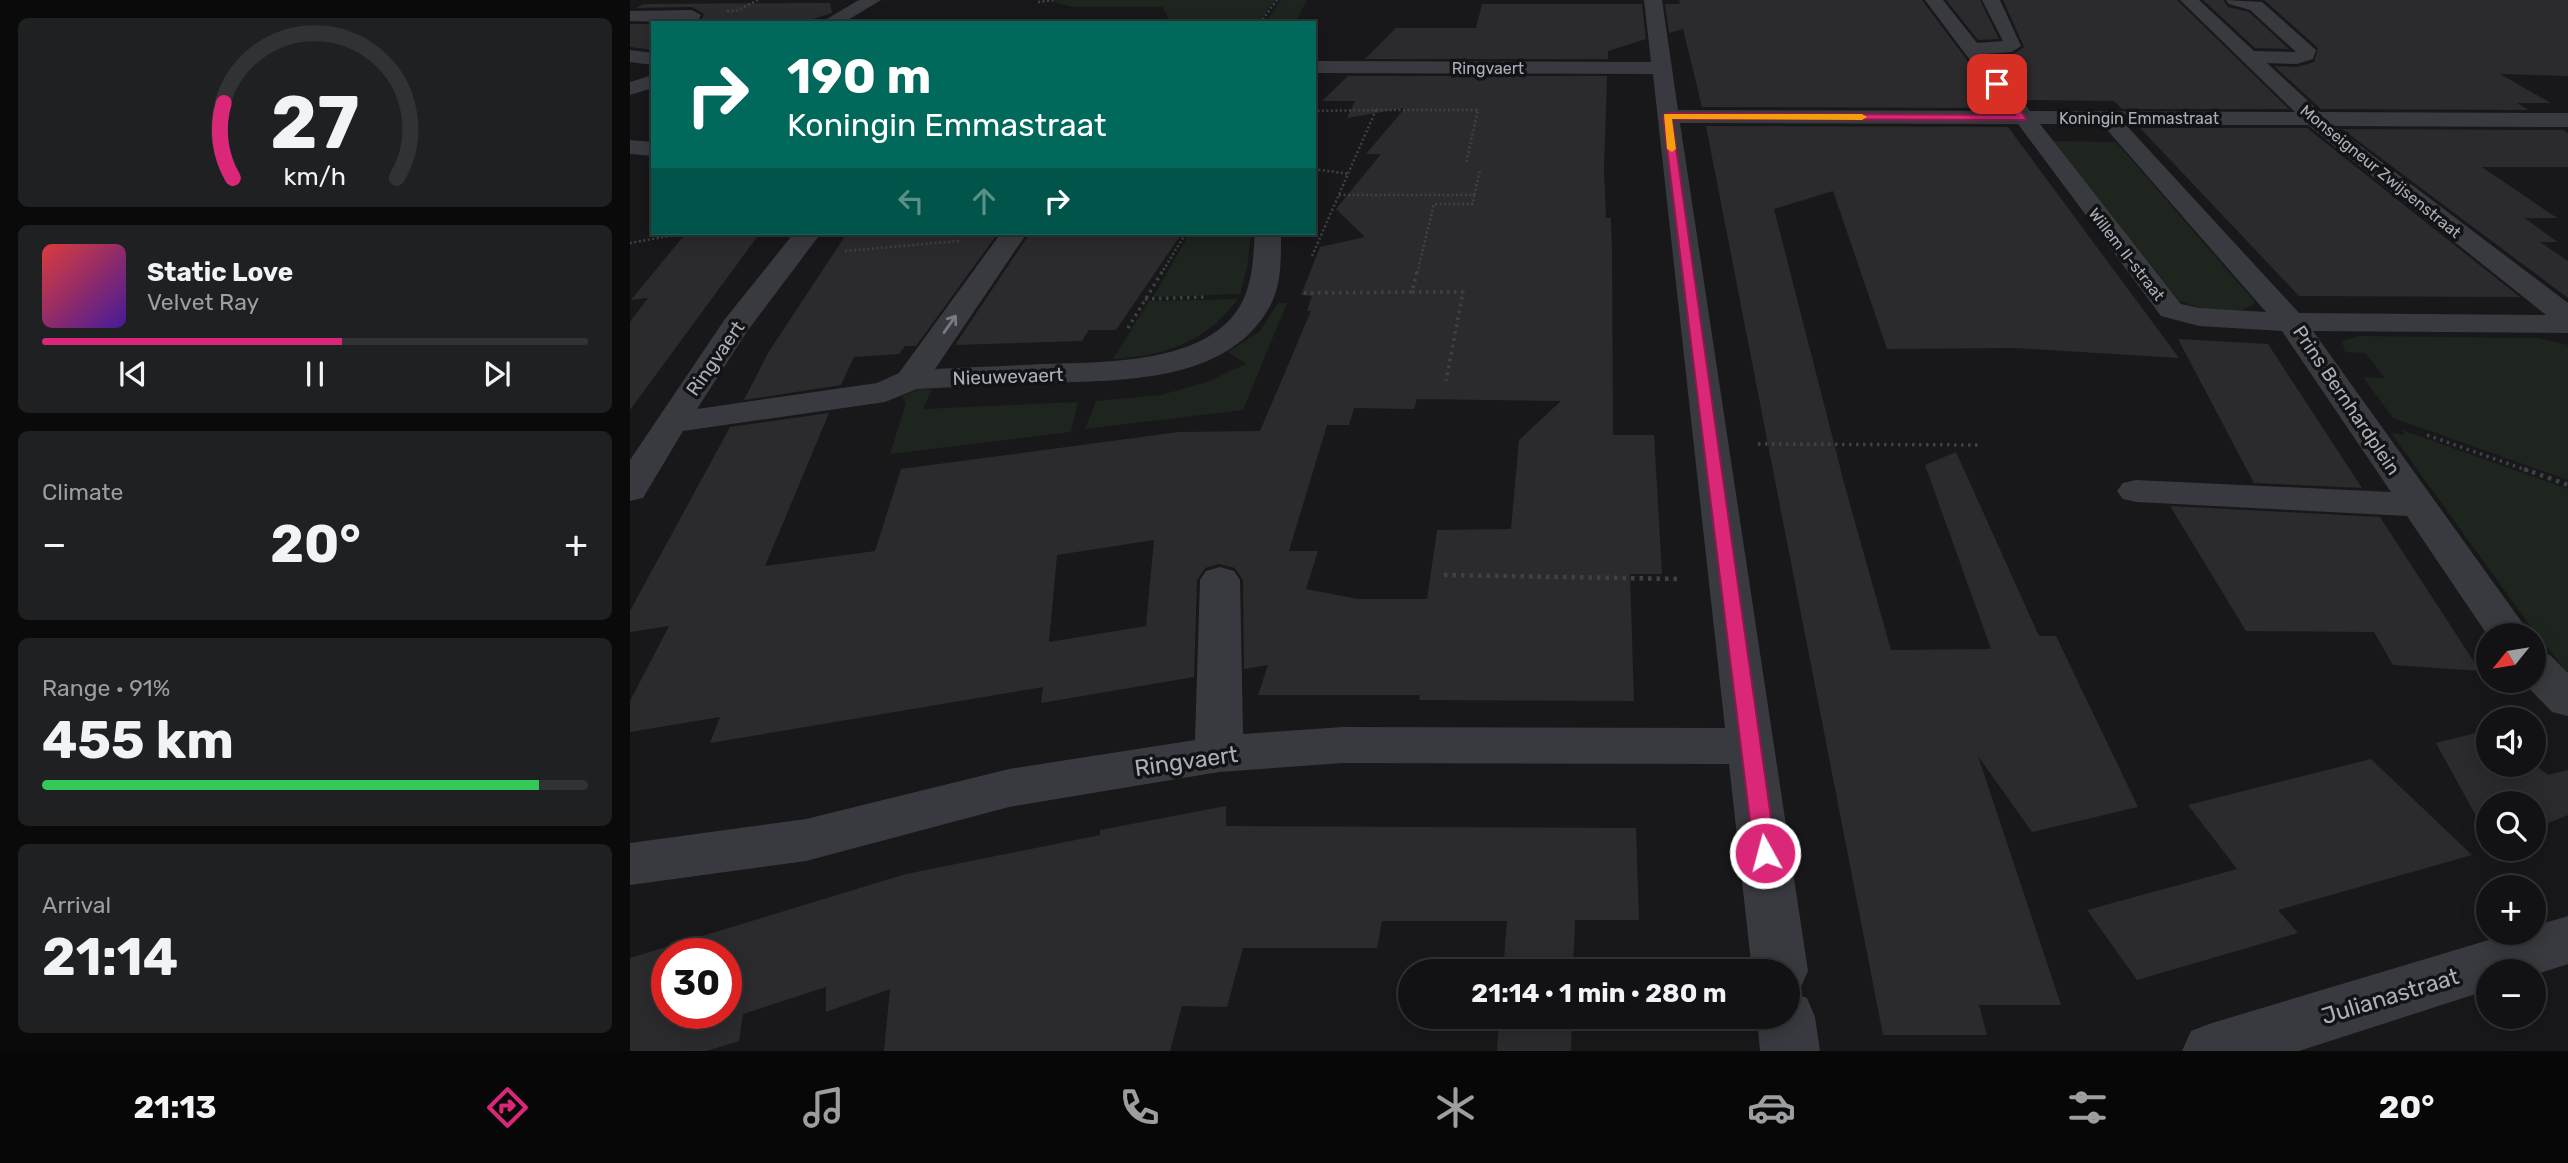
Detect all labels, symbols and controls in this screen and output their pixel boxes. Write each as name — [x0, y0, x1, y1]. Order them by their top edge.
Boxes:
text: 190 m — [787, 47, 931, 105]
icon: right — [672, 49, 763, 140]
pin — [1967, 54, 2027, 114]
street label: Ringvaert — [1452, 59, 1524, 78]
icon: arrive — [1978, 65, 2016, 103]
text: 27 — [270, 81, 360, 167]
street label: Monseigneur Zwijsenstraat — [2297, 101, 2465, 242]
text: Koningin Emmastraat — [787, 106, 1107, 144]
street label: Koningin Emmastraat — [2059, 109, 2219, 128]
text: km/h — [284, 162, 346, 191]
icon: left — [892, 182, 930, 220]
icon: ahead — [965, 182, 1003, 220]
icon: right — [1038, 182, 1076, 220]
street label: Willem II-straat — [2085, 204, 2169, 304]
text: Static Love — [147, 257, 293, 288]
text: Velvet Ray — [147, 288, 259, 316]
one-way arrow — [943, 315, 957, 334]
street label: Ringvaert — [681, 316, 750, 400]
street label: Prins Bernhardplein — [2288, 321, 2405, 479]
icon: previous — [114, 355, 152, 393]
icon: pause — [296, 355, 334, 393]
icon: next — [478, 355, 516, 393]
street label: Nieuwevaert — [952, 363, 1064, 390]
text: Climate — [42, 478, 123, 506]
text: 20° — [270, 513, 361, 575]
text: − — [42, 521, 67, 567]
text: + — [564, 521, 588, 567]
north arrow — [2476, 623, 2546, 693]
map controls — [2476, 623, 2546, 1029]
text: Range · 91% — [42, 674, 170, 702]
button: sound — [2476, 707, 2546, 777]
text: 455 km — [42, 709, 234, 771]
street label: Ringvaert — [1133, 740, 1239, 782]
button: search — [2476, 791, 2546, 861]
position arrow — [1728, 816, 1802, 890]
button: + — [2476, 875, 2546, 945]
text: Arrival — [42, 891, 111, 919]
text: 21:14 — [42, 926, 178, 988]
speed limit sign: 30 — [651, 938, 742, 1029]
button: − — [2476, 959, 2546, 1029]
street label: Julianastraat — [2318, 962, 2462, 1030]
text: 21:14 · 1 min · 280 m — [1471, 978, 1727, 1009]
icon: directions — [483, 1083, 532, 1132]
icon: music — [799, 1083, 848, 1132]
icon: phone — [1115, 1083, 1164, 1132]
icon: climate — [1431, 1083, 1480, 1132]
icon: car — [1747, 1083, 1796, 1132]
icon: filters — [2063, 1083, 2112, 1132]
text: 21:13 — [133, 1088, 216, 1126]
text: 20° — [2379, 1088, 2434, 1126]

